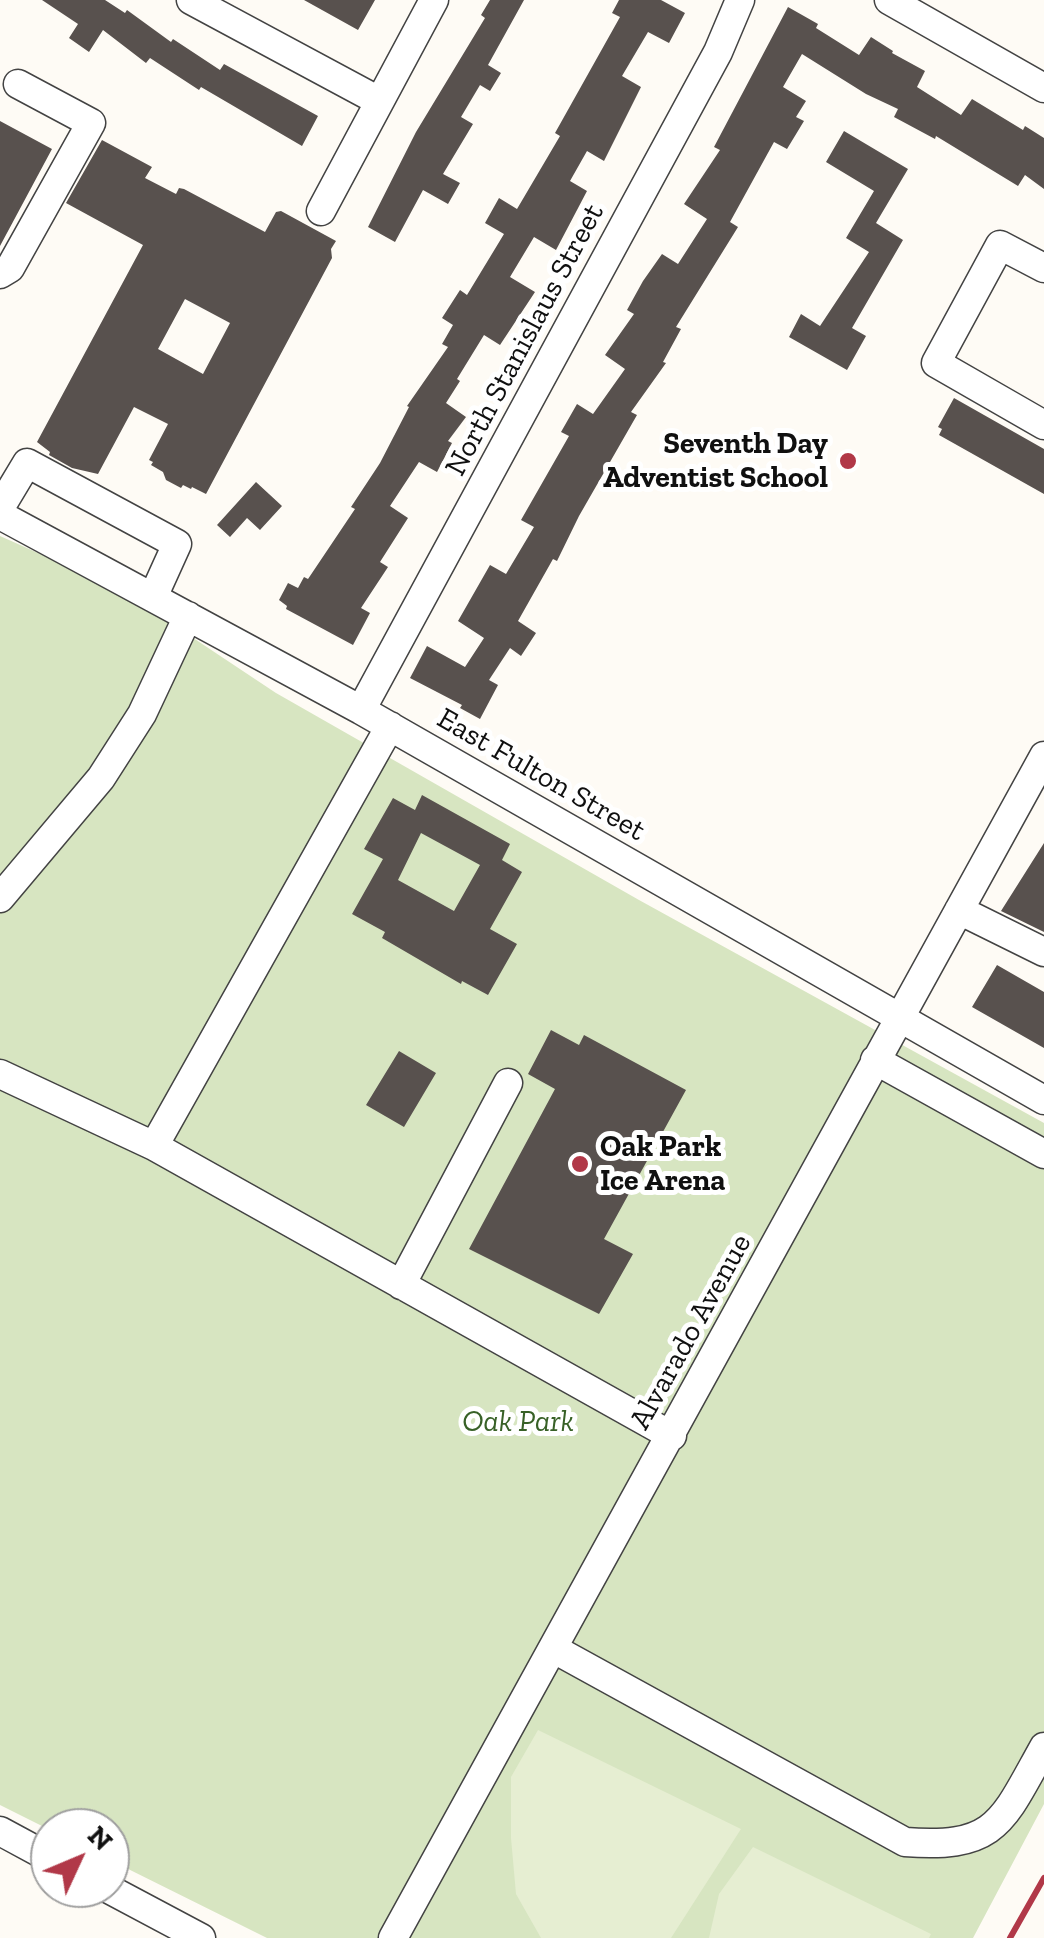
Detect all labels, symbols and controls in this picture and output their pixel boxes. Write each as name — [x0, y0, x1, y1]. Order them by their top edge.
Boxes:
street label: North Stanislaus Street — [438, 198, 612, 482]
place label: Seventh Day Adventist School — [603, 426, 828, 496]
marker: Seventh Day Adventist School — [837, 450, 859, 472]
street label: East Fulton Street — [431, 701, 651, 849]
place label: Oak Park Ice Arena — [600, 1129, 726, 1200]
marker: Oak Park Ice Arena — [569, 1153, 591, 1175]
street label: Alvarado Avenue — [623, 1228, 759, 1436]
park label: Oak Park — [462, 1404, 574, 1440]
north arrow — [30, 1808, 130, 1908]
text: N — [81, 1819, 120, 1857]

